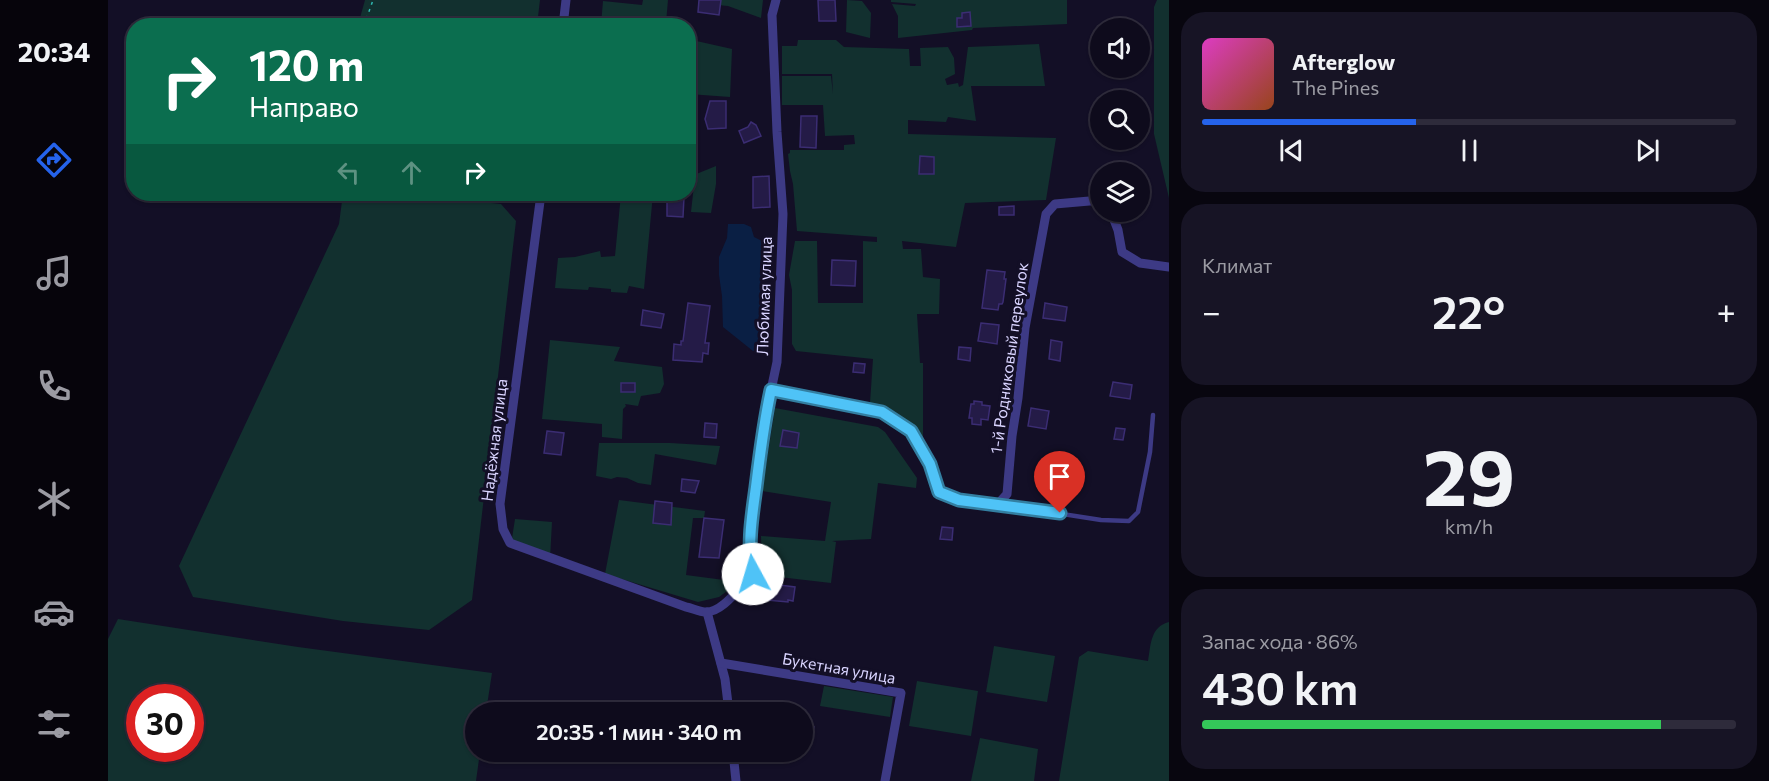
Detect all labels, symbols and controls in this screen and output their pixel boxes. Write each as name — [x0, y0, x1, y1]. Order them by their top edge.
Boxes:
map controls — [1090, 18, 1150, 222]
button: sound — [1090, 18, 1150, 78]
text: 20:34 — [18, 35, 90, 68]
text: 120 m — [249, 38, 364, 90]
icon: right — [150, 42, 228, 120]
text: Afterglow — [1292, 48, 1395, 75]
text: The Pines — [1292, 75, 1379, 99]
text: Направо — [249, 90, 359, 123]
button: search — [1090, 90, 1150, 150]
icon: previous — [1275, 134, 1308, 167]
icon: pause — [1453, 134, 1486, 167]
icon: next — [1631, 134, 1664, 167]
icon: directions — [33, 139, 75, 181]
icon: left — [332, 156, 365, 189]
icon: ahead — [395, 156, 428, 189]
icon: right — [458, 156, 491, 189]
button: layers — [1090, 162, 1150, 222]
street label: Любимая улица — [752, 236, 775, 356]
icon: music — [33, 252, 75, 294]
text: Климат — [1202, 253, 1272, 277]
street label: 1-й Родниковый переулок — [986, 261, 1031, 455]
text: 22° — [1432, 283, 1505, 338]
text: − — [1202, 290, 1221, 331]
text: + — [1717, 290, 1736, 331]
icon: phone — [33, 365, 75, 407]
street label: Надёжная улица — [477, 378, 510, 502]
text: 29 — [1423, 427, 1515, 522]
pin — [1034, 451, 1085, 513]
icon: arrive — [1043, 460, 1076, 493]
icon: climate — [33, 478, 75, 520]
text: km/h — [1445, 514, 1493, 538]
position arrow — [721, 542, 785, 606]
icon: car — [33, 591, 75, 633]
text: Запас хода · 86% — [1202, 629, 1358, 653]
street label: Букетная улица — [781, 648, 897, 687]
text: 430 km — [1202, 659, 1358, 714]
speed limit sign: 30 — [126, 684, 204, 762]
icon: filters — [33, 703, 75, 745]
text: 20:35 · 1 мин · 340 m — [536, 718, 742, 745]

